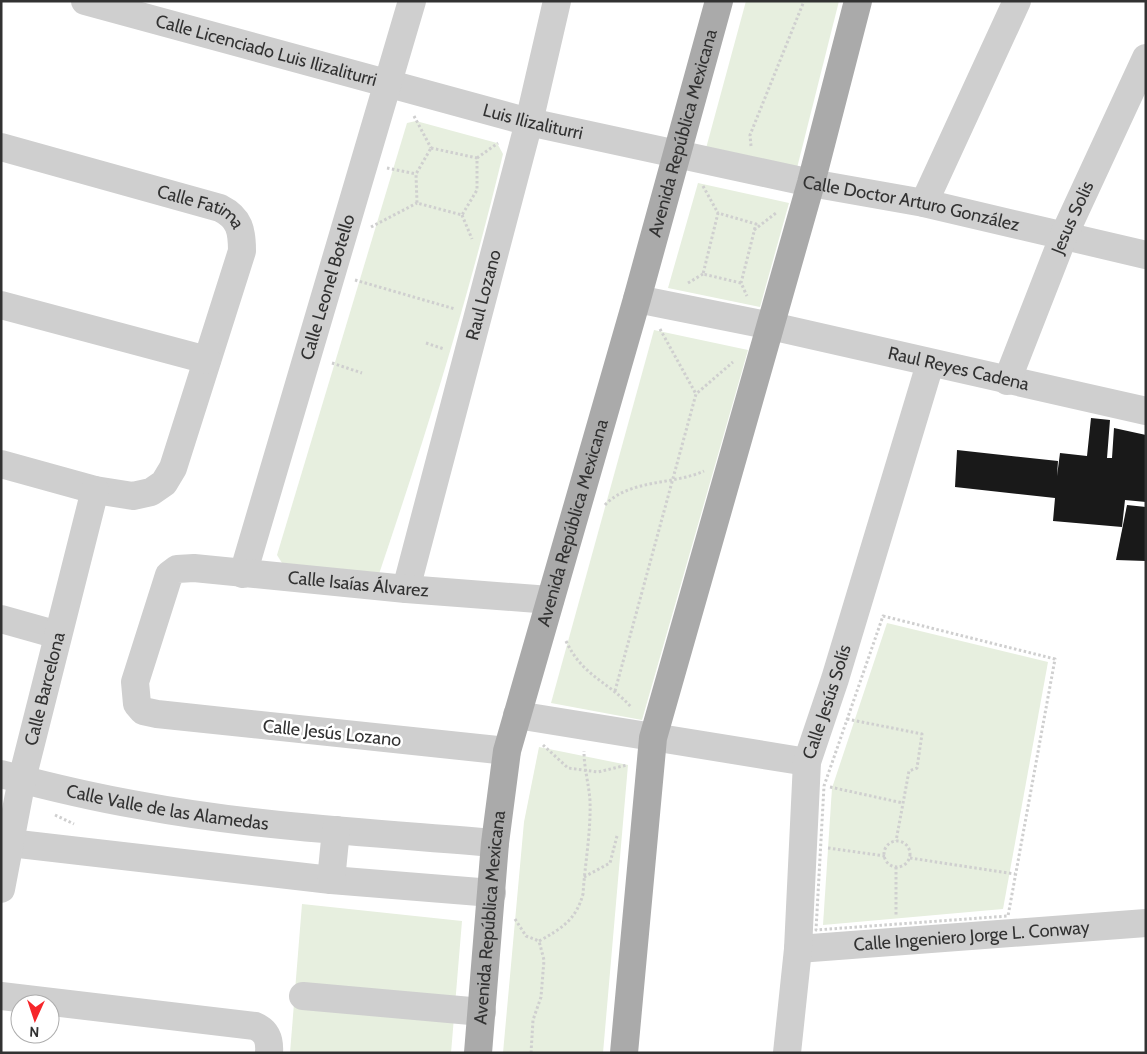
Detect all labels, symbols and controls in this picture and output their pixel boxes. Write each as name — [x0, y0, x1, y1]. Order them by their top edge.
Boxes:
street label: Calle Licenciado Luis Ilizaliturri — [153, 10, 379, 91]
street label: Avenida República Mexicana — [644, 26, 722, 239]
street label: Luis Ilizaliturri — [481, 99, 585, 144]
street label: Calle Doctor Arturo González — [801, 171, 1022, 236]
street label: Jesus Solis — [1046, 178, 1098, 258]
street label: Calle Fatima — [155, 180, 249, 233]
street label: Calle Leonel Botello — [296, 212, 360, 363]
street label: Raul Lozano — [461, 247, 506, 343]
street label: Raul Reyes Cadena — [886, 342, 1032, 395]
street label: Avenida República Mexicana — [532, 416, 613, 629]
street label: Calle Isaías Álvarez — [287, 566, 430, 602]
street label: Calle Barcelona — [20, 629, 70, 748]
street label: Calle Jesús Solís — [798, 642, 856, 762]
street label: Calle Jesús Lozano — [262, 715, 402, 751]
street label: Calle Valle de las Alamedas — [64, 780, 270, 835]
street label: Avenida República Mexicana — [469, 809, 510, 1025]
street label: Calle Ingeniero Jorge L. Conway — [853, 916, 1090, 956]
north arrow — [10, 994, 60, 1044]
text: N — [29, 1023, 40, 1041]

